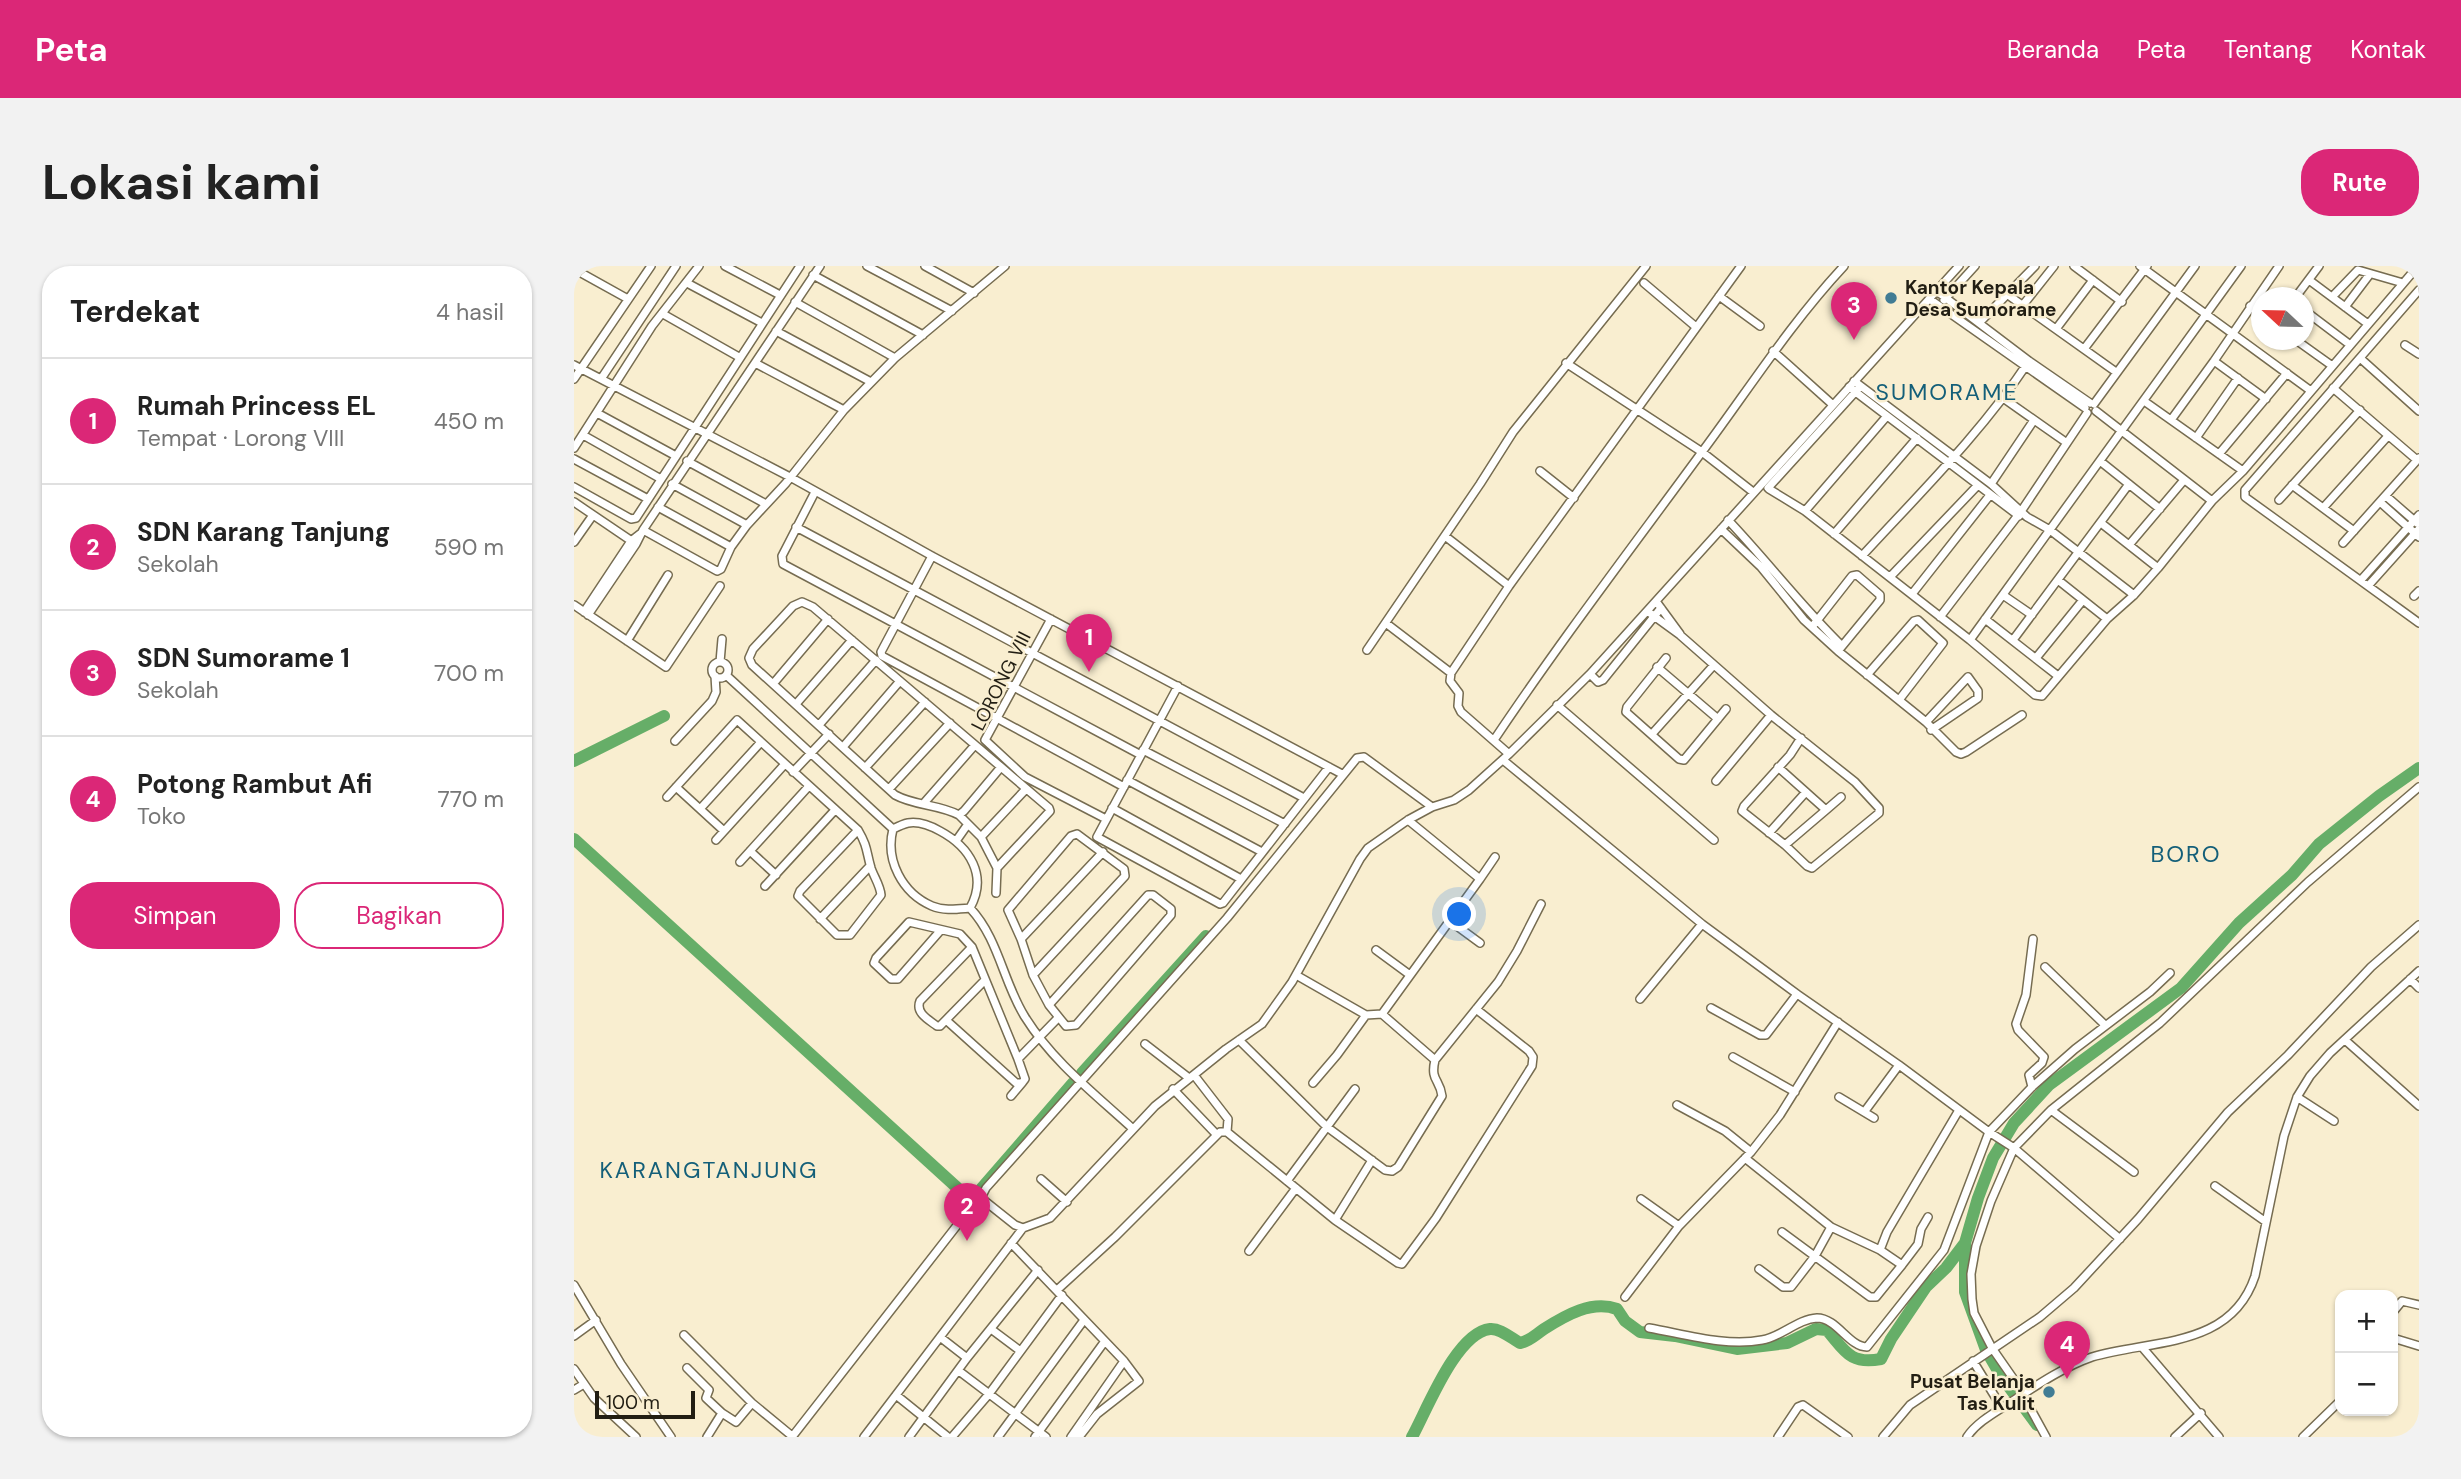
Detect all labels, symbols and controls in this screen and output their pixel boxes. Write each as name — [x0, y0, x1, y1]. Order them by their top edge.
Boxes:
text: Peta — [35, 28, 108, 71]
text: Beranda — [2007, 34, 2099, 65]
text: Peta — [2137, 34, 2186, 65]
text: Tentang — [2224, 34, 2312, 65]
text: Kontak — [2350, 34, 2426, 65]
button: Rute — [2301, 149, 2419, 216]
text: Lokasi kami — [42, 150, 321, 214]
place label: Kantor Kepala Desa Sumorame — [1905, 275, 2056, 322]
pin: 3 — [1831, 282, 1877, 340]
north arrow — [2251, 287, 2314, 350]
marker: Kantor Kepala Desa Sumorame — [1883, 290, 1899, 306]
text: Terdekat — [70, 292, 200, 331]
text: 4 hasil — [436, 297, 504, 327]
district label: SUMORAME — [1876, 377, 2018, 407]
text: Rumah Princess EL — [137, 389, 376, 423]
text: 1 — [89, 406, 97, 436]
text: 450 m — [434, 406, 504, 436]
text: Tempat · Lorong VIII — [137, 423, 344, 453]
text: SDN Karang Tanjung — [137, 515, 390, 549]
text: 2 — [86, 532, 100, 562]
text: 590 m — [434, 532, 504, 562]
text: Sekolah — [137, 549, 219, 579]
pin: 1 — [1066, 614, 1112, 672]
street label: LORONG VIII — [965, 627, 1037, 735]
text: SDN Sumorame 1 — [137, 641, 350, 675]
text: 3 — [86, 658, 100, 688]
text: 700 m — [434, 658, 504, 688]
text: Sekolah — [137, 675, 219, 705]
text: Potong Rambut Afi — [137, 767, 372, 801]
text: 4 — [86, 784, 100, 814]
text: 770 m — [437, 784, 504, 814]
text: Toko — [137, 801, 186, 831]
district label: BORO — [2150, 839, 2222, 869]
button: Simpan — [70, 882, 280, 949]
button: Bagikan — [294, 882, 504, 949]
your location — [1442, 897, 1476, 931]
district label: KARANGTANJUNG — [599, 1155, 819, 1185]
pin: 2 — [944, 1183, 990, 1241]
map controls — [2335, 1290, 2398, 1416]
button: + — [2335, 1290, 2398, 1353]
pin: 4 — [2044, 1321, 2090, 1379]
button: − — [2335, 1353, 2398, 1416]
place label: Pusat Belanja Tas Kulit — [1910, 1369, 2035, 1416]
marker: Pusat Belanja Tas Kulit — [2041, 1384, 2057, 1400]
scale bar — [595, 1388, 695, 1420]
text: 100 m — [606, 1390, 660, 1415]

